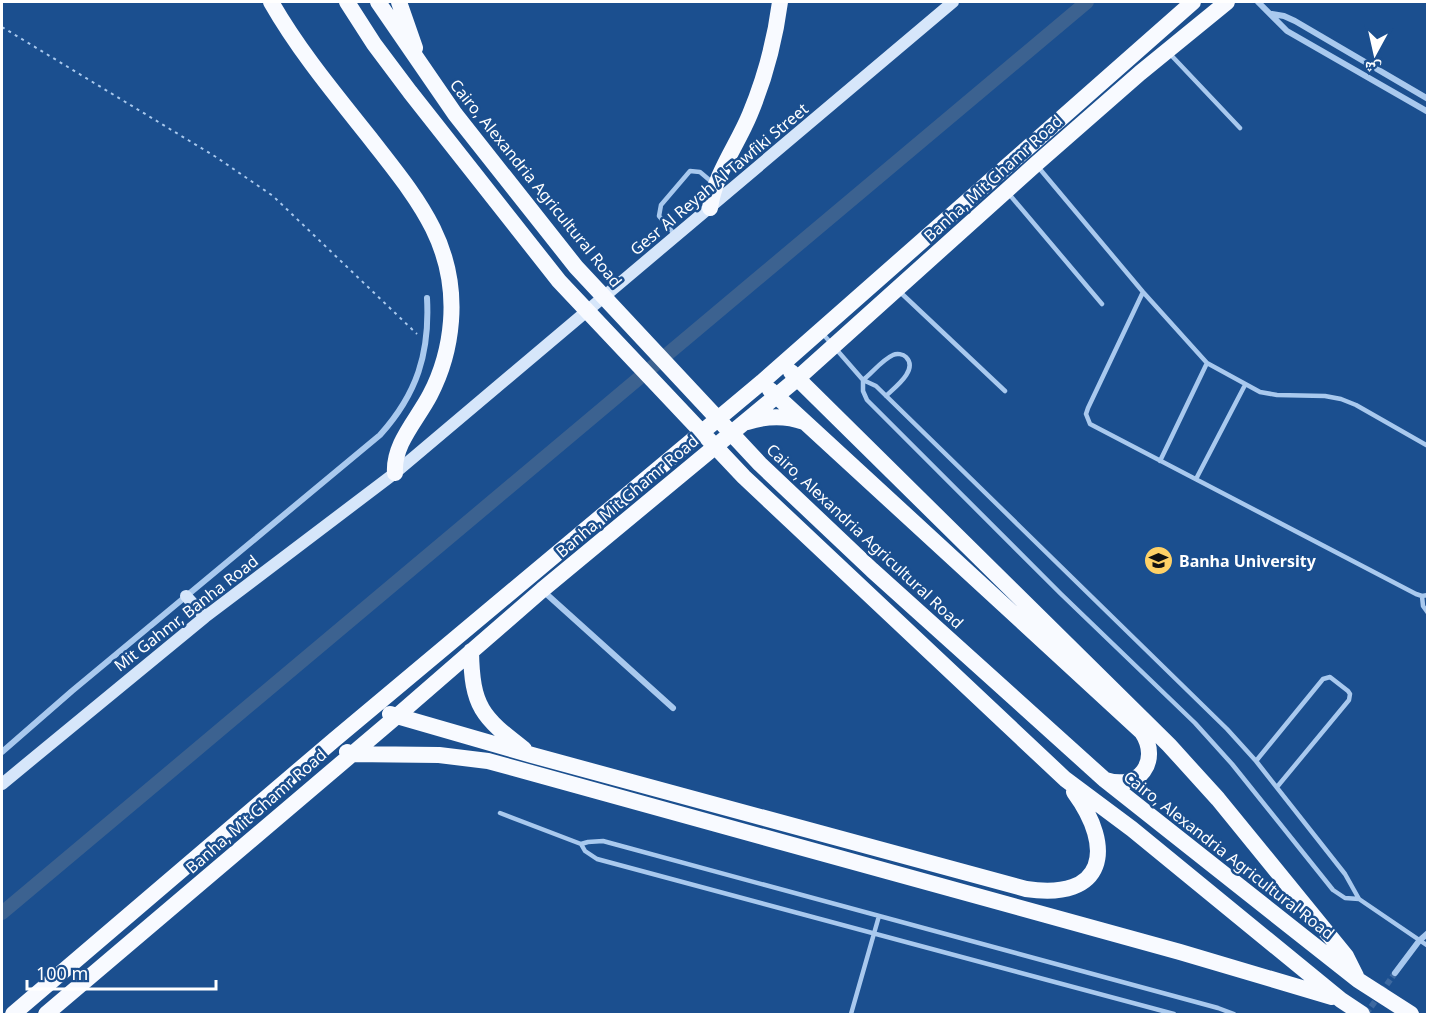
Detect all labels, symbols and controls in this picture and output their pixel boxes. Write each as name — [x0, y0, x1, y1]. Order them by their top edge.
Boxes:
north arrow — [1345, 24, 1405, 84]
text: ش — [1363, 57, 1383, 81]
street label: Cairo, Alexandria Agricultural Road — [445, 74, 627, 292]
street label: Gesr Al Reyah Al Tawfiki Street — [625, 98, 813, 260]
street label: Banha, Mit Ghamr Road — [919, 110, 1067, 246]
street label: Banha, Mit Ghamr Road — [551, 430, 703, 562]
street label: Cairo, Alexandria Agricultural Road — [762, 439, 968, 633]
school or university icon: Banha University — [1142, 545, 1174, 577]
street label: Mit Gahmr, Banha Road — [109, 550, 263, 676]
place label: Banha University — [1179, 550, 1317, 572]
street label: Banha, Mit Ghamr Road — [181, 744, 331, 878]
street label: Cairo, Alexandria Agricultural Road — [1119, 766, 1339, 944]
scale bar — [27, 953, 216, 991]
text: 100 m — [36, 961, 88, 985]

